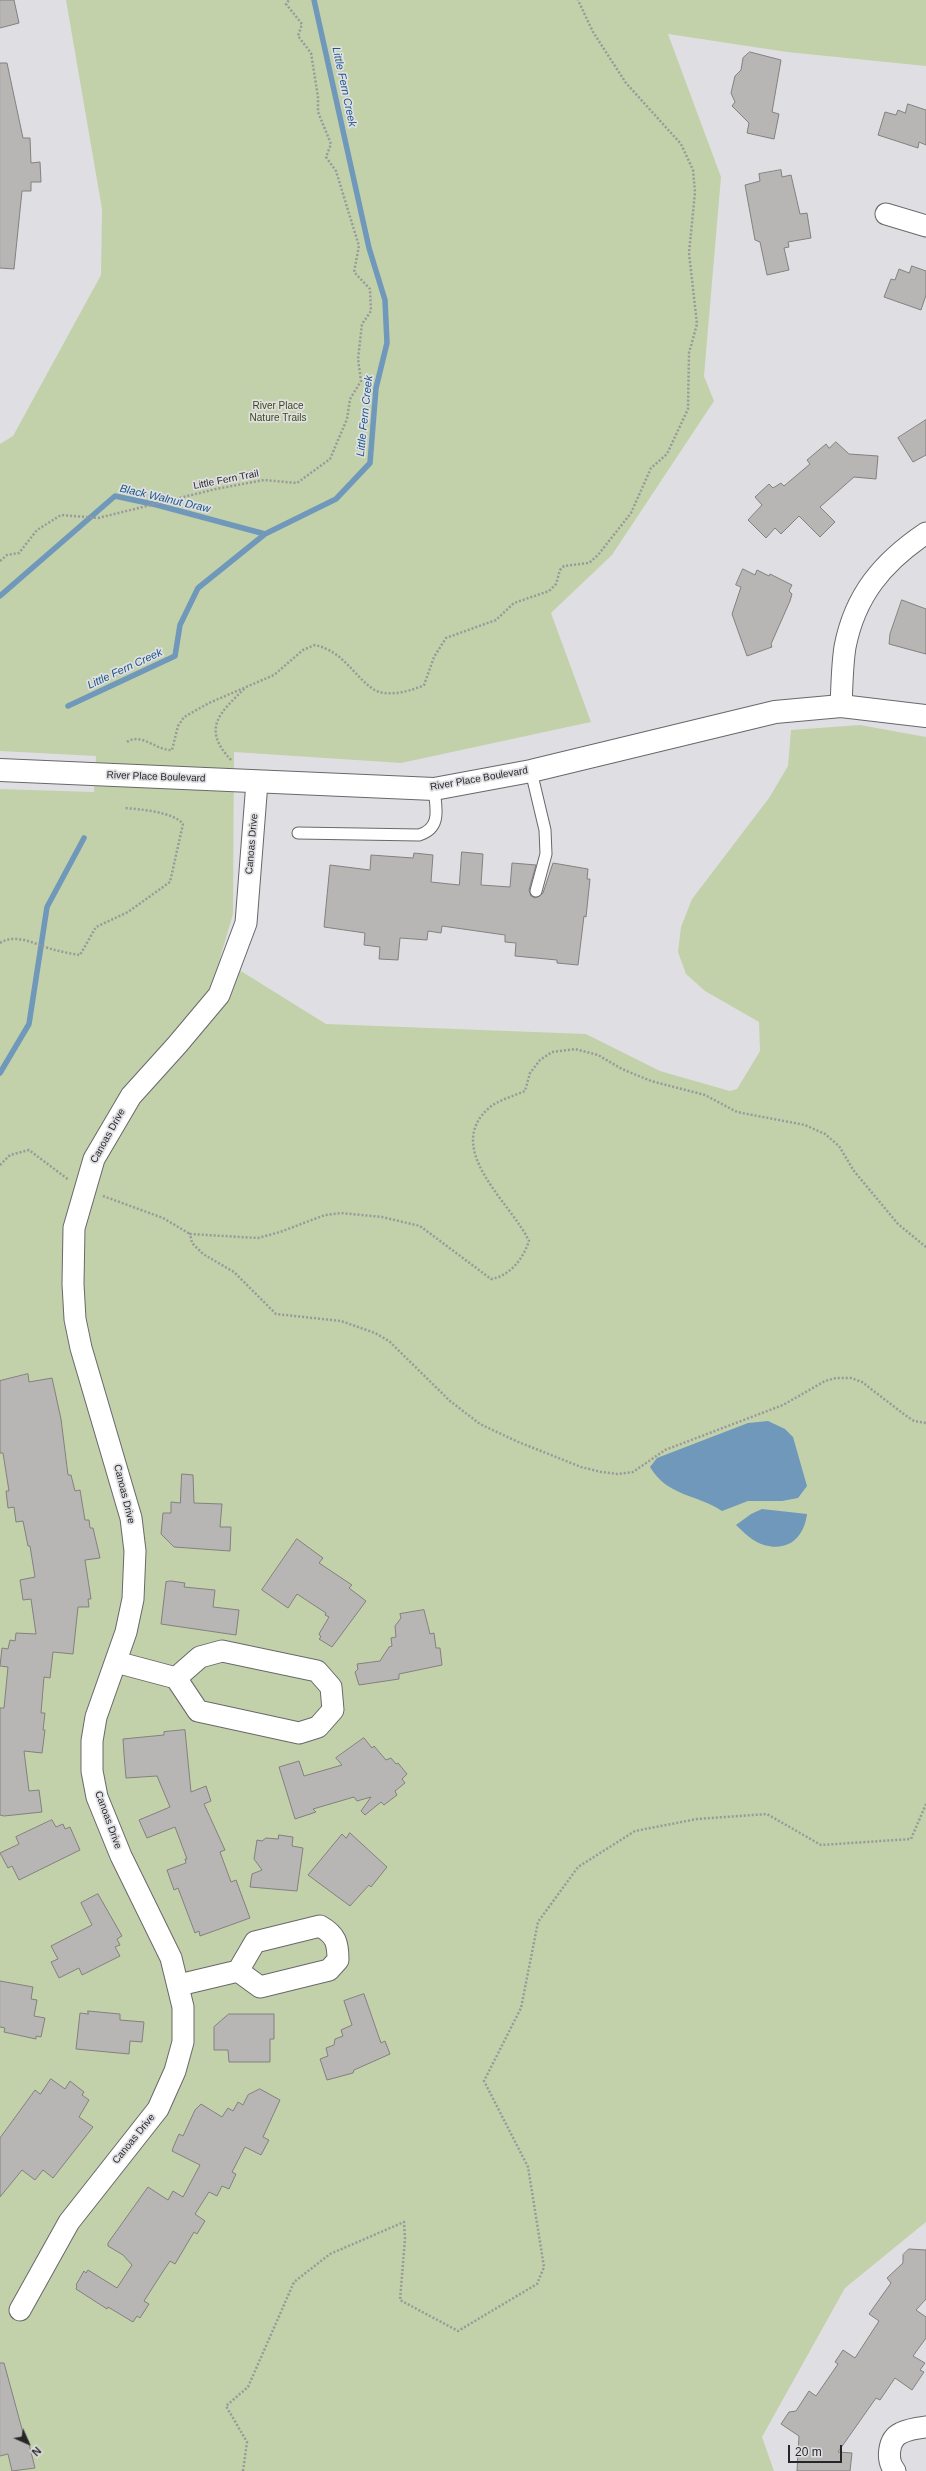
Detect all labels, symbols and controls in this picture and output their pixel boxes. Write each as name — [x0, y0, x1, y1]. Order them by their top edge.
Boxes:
water label: Little Fern Creek — [329, 46, 359, 128]
water label: Little Fern Creek — [354, 375, 376, 457]
park label: River Place Nature Trails — [250, 400, 306, 424]
street label: Little Fern Trail — [192, 468, 260, 492]
water label: Black Walnut Draw — [118, 482, 212, 516]
water label: Little Fern Creek — [85, 646, 165, 692]
street label: River Place Boulevard — [429, 765, 529, 793]
street label: River Place Boulevard — [106, 769, 206, 785]
street label: Canoas Drive — [243, 813, 261, 875]
street label: Canoas Drive — [88, 1107, 128, 1165]
street label: Canoas Drive — [111, 1463, 137, 1525]
street label: Canoas Drive — [92, 1789, 124, 1851]
street label: Canoas Drive — [110, 2112, 158, 2166]
north arrow — [8, 2423, 48, 2463]
scale bar — [790, 2437, 844, 2463]
text: N — [29, 2444, 44, 2459]
text: 20 m — [795, 2445, 822, 2459]

